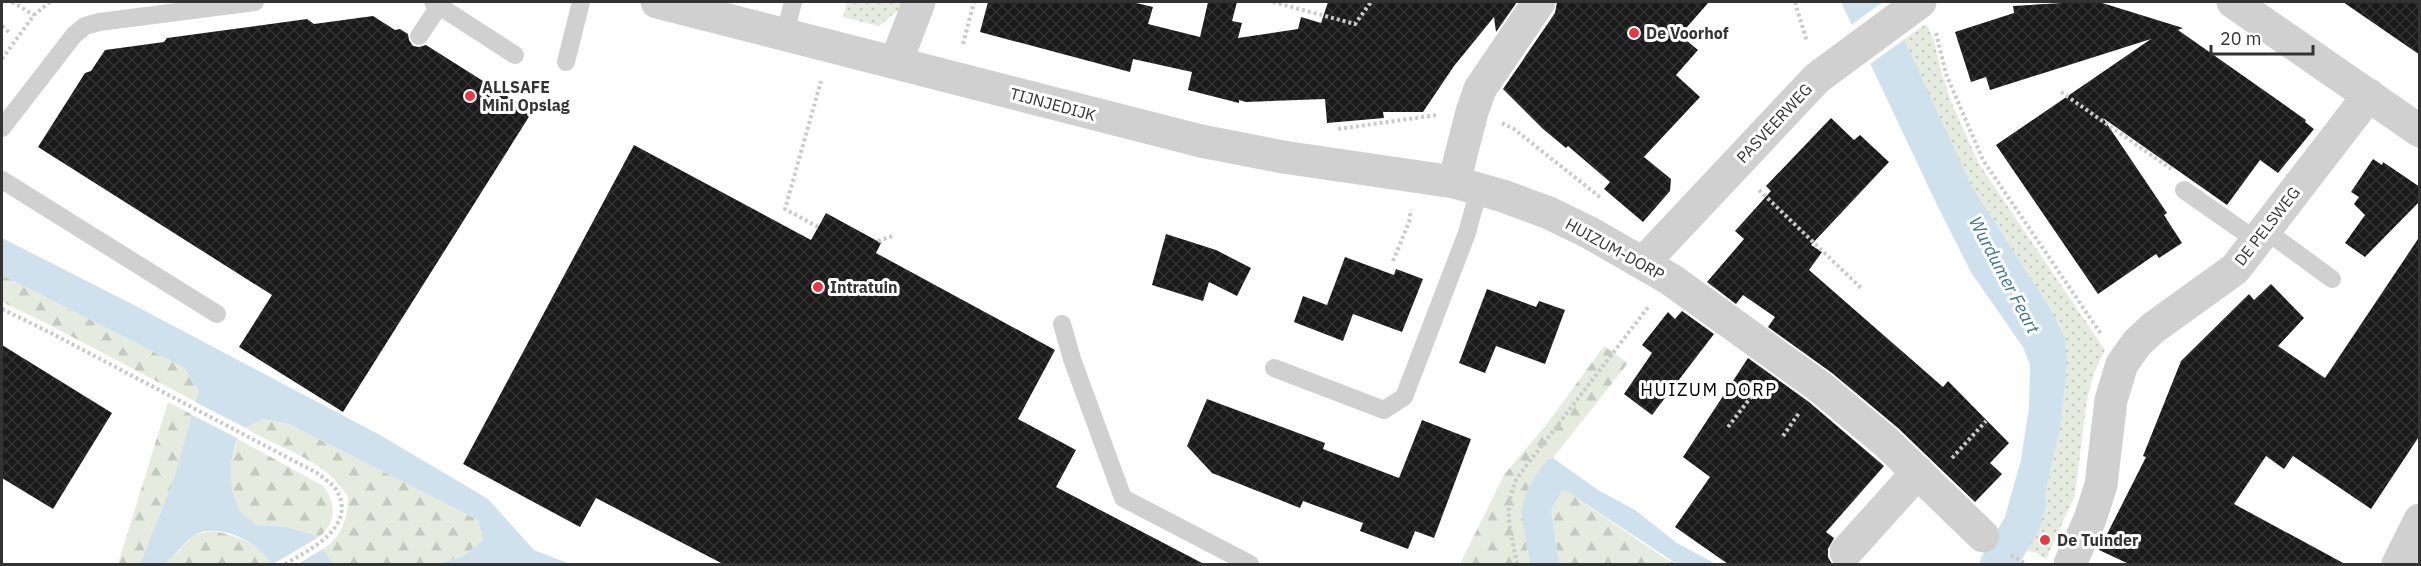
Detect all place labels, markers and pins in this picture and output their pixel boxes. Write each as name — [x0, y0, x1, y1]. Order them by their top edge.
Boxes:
place label: De Voorhof — [1646, 23, 1729, 43]
marker: De Voorhof — [1627, 26, 1641, 40]
place label: ALLSAFE Mini Opslag — [482, 77, 570, 115]
marker: ALLSAFE Mini Opslag — [463, 89, 477, 103]
place label: Intratuin — [830, 277, 898, 297]
marker: Intratuin — [811, 280, 825, 294]
place label: De Tuinder — [2057, 530, 2139, 550]
marker: De Tuinder — [2038, 533, 2052, 547]

